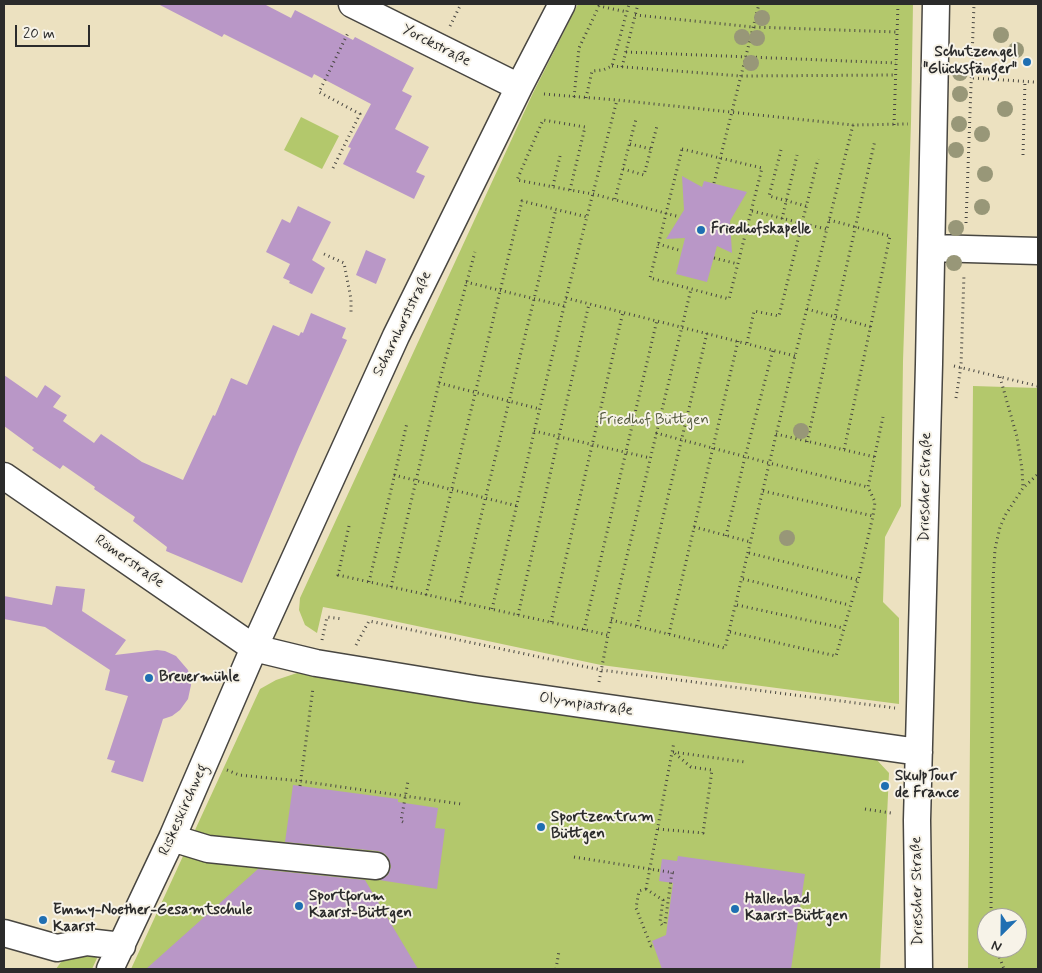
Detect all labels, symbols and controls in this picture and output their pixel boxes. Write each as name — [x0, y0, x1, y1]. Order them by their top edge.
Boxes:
scale bar — [18, 15, 92, 47]
street label: Yorckstraße — [399, 21, 473, 71]
text: 20 m — [23, 24, 55, 44]
place label: Schutzengel "Glücksfänger" — [923, 44, 1017, 79]
marker: Schutzengel "Glücksfänger" — [1021, 56, 1033, 68]
place label: Friedhofskapelle — [711, 221, 811, 239]
marker: Friedhofskapelle — [695, 224, 707, 236]
street label: Scharnhorststraße — [370, 268, 436, 380]
park label: Friedhof Büttgen — [599, 412, 709, 430]
street label: Driescher Straße — [916, 432, 936, 542]
street label: Römerstraße — [91, 531, 167, 593]
place label: Breuermühle — [159, 669, 240, 687]
marker: Breuermühle — [143, 672, 155, 684]
street label: Olympiastraße — [538, 690, 634, 720]
street label: Riskeskirchweg — [156, 761, 212, 859]
place label: SkulpTour de France — [895, 768, 959, 803]
marker: SkulpTour de France — [879, 780, 891, 792]
place label: Sportzentrum Büttgen — [551, 809, 654, 844]
marker: Sportzentrum Büttgen — [535, 821, 547, 833]
street label: Driescher Straße — [908, 836, 928, 946]
place label: Sportforum Kaarst-Büttgen — [309, 888, 412, 923]
place label: Hallenbad Kaarst-Büttgen — [745, 891, 848, 926]
marker: Sportforum Kaarst-Büttgen — [293, 900, 305, 912]
place label: Emmy-Noether-Gesamtschule Kaarst — [53, 902, 253, 937]
marker: Hallenbad Kaarst-Büttgen — [729, 903, 741, 915]
north arrow — [977, 908, 1027, 958]
marker: Emmy-Noether-Gesamtschule Kaarst — [37, 914, 49, 926]
text: N — [989, 936, 1004, 956]

